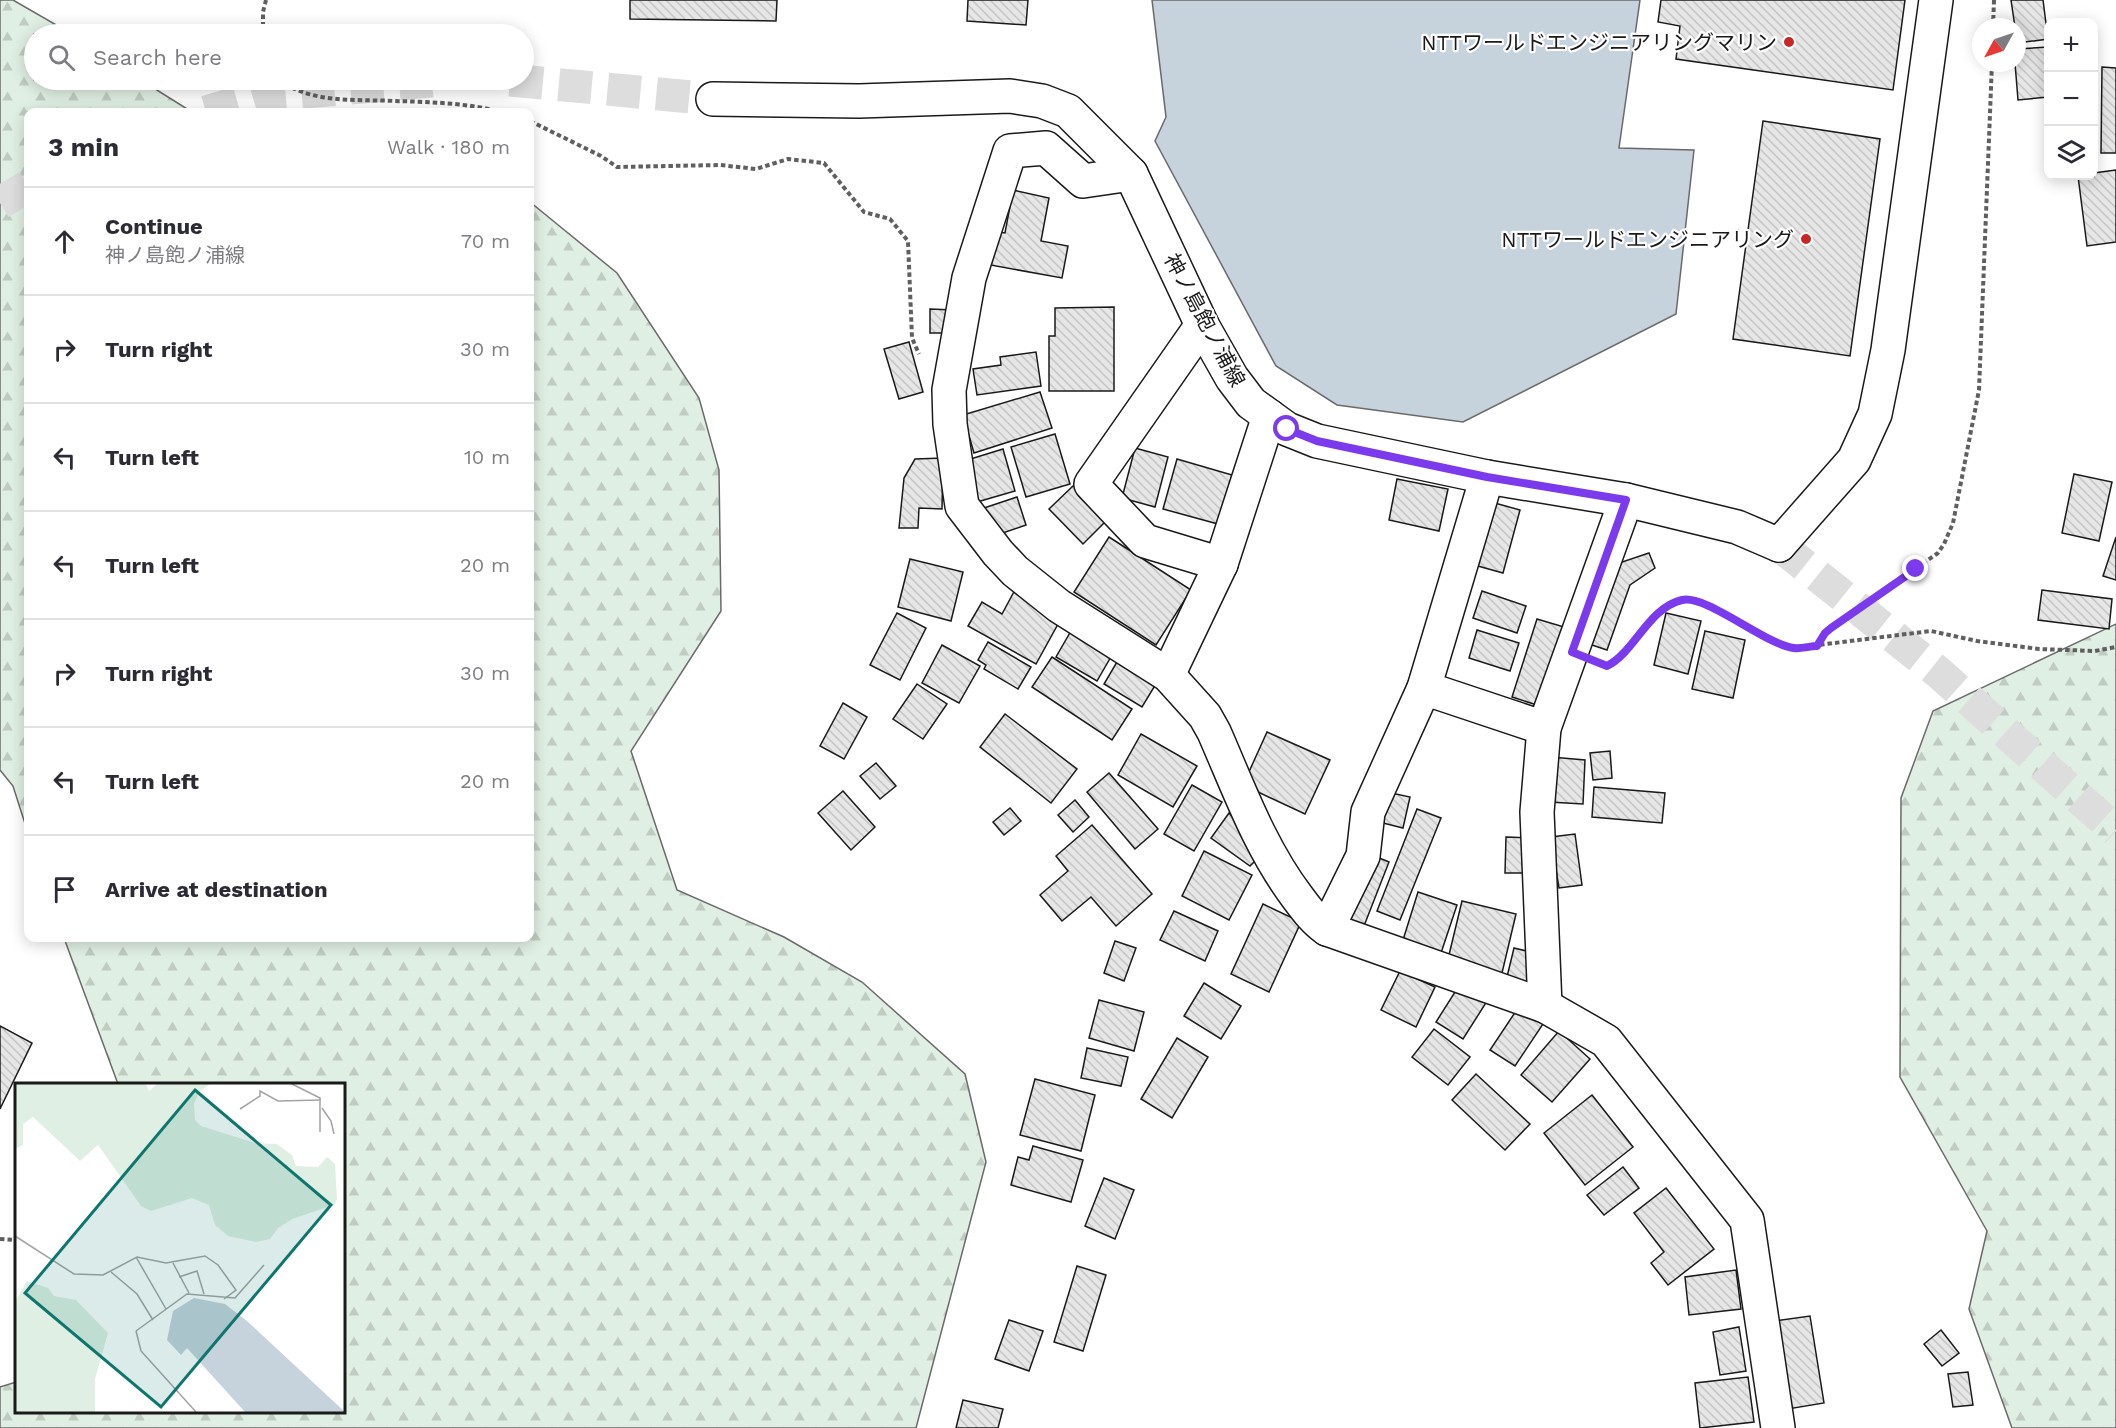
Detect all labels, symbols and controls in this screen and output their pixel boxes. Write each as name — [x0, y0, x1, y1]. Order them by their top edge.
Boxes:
north arrow — [1972, 18, 2026, 72]
map controls — [2044, 18, 2098, 180]
button: + — [2044, 18, 2098, 72]
search box — [24, 24, 534, 90]
place label: NTTワールドエンジニアリングマリン — [1421, 30, 1777, 55]
marker: NTTワールドエンジニアリングマリン — [1782, 35, 1796, 49]
icon: search — [45, 41, 78, 74]
text: Search here — [93, 45, 222, 70]
button: − — [2044, 72, 2098, 126]
button: layers — [2044, 126, 2098, 180]
text: 3 min — [48, 132, 119, 162]
text: Walk · 180 m — [387, 135, 510, 159]
text: Continue — [105, 214, 203, 239]
icon: ahead — [48, 225, 81, 258]
place label: NTTワールドエンジニアリング — [1501, 227, 1794, 252]
text: 70 m — [461, 229, 510, 253]
marker: NTTワールドエンジニアリング — [1799, 232, 1813, 246]
text: 神ノ島飽ノ浦線 — [105, 243, 245, 267]
street label: 神ノ島飽ノ浦線 — [1159, 249, 1251, 391]
icon: right — [48, 333, 81, 366]
text: Turn right — [105, 337, 212, 362]
text: 30 m — [460, 337, 510, 361]
route start — [1273, 415, 1299, 441]
icon: left — [48, 441, 81, 474]
text: Turn left — [105, 445, 199, 470]
text: 10 m — [464, 445, 510, 469]
icon: left — [48, 549, 81, 582]
text: Turn left — [105, 553, 199, 578]
text: 20 m — [460, 553, 510, 577]
route end — [1902, 555, 1928, 581]
icon: right — [48, 657, 81, 690]
text: Turn right — [105, 661, 212, 686]
text: 30 m — [460, 661, 510, 685]
icon: left — [48, 765, 81, 798]
text: Turn left — [105, 769, 199, 794]
text: 20 m — [460, 769, 510, 793]
icon: arrive — [48, 873, 81, 906]
text: Arrive at destination — [105, 877, 328, 902]
inset map — [15, 1083, 345, 1413]

